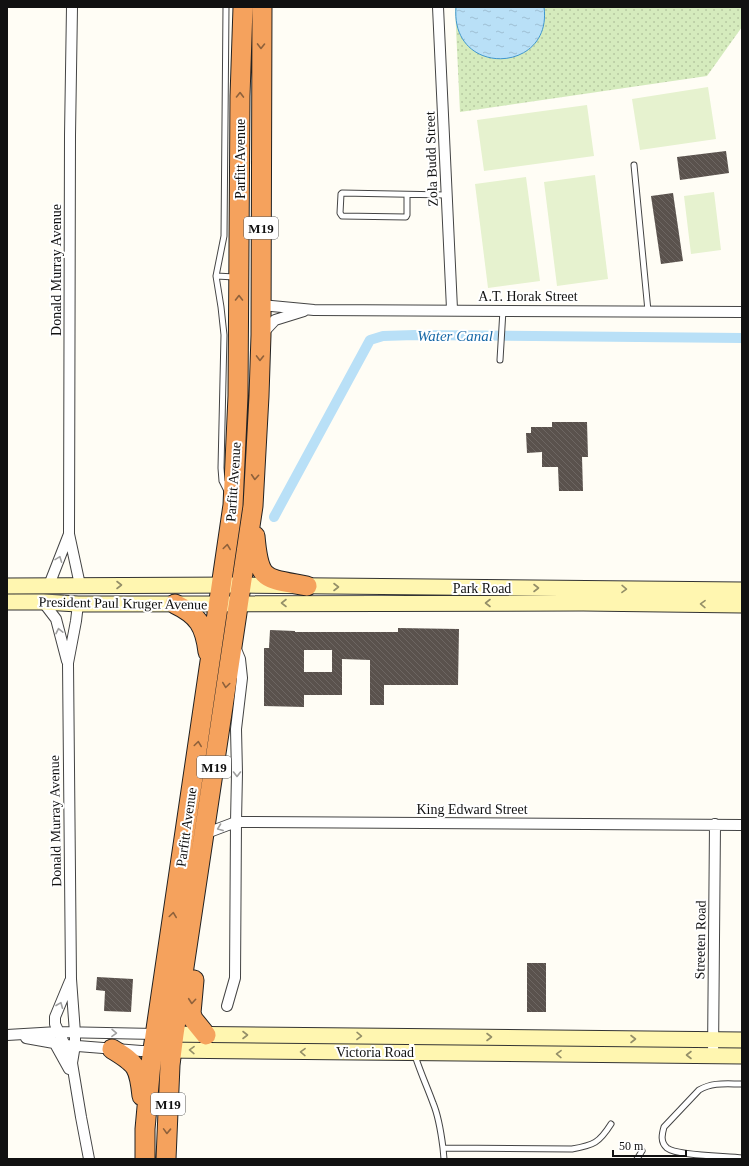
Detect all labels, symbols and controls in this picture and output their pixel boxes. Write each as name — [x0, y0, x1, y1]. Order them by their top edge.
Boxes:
one-way arrow — [257, 43, 265, 49]
one-way arrow — [236, 92, 244, 98]
street label: Zola Budd Street — [422, 111, 441, 207]
street label: Parfitt Avenue — [233, 119, 248, 199]
street label: Donald Murray Avenue — [49, 204, 64, 336]
road number: M19 — [244, 217, 278, 239]
street label: A.T. Horak Street — [478, 289, 578, 304]
one-way arrow — [235, 295, 243, 301]
water label: Water Canal — [417, 328, 493, 344]
one-way arrow — [256, 355, 264, 361]
street label: Parfitt Avenue — [223, 441, 244, 523]
one-way arrow — [250, 474, 259, 480]
one-way arrow — [222, 544, 231, 550]
one-way arrow — [55, 556, 63, 563]
one-way arrow — [116, 581, 122, 589]
street label: Park Road — [453, 581, 511, 596]
one-way arrow — [333, 583, 339, 591]
one-way arrow — [533, 584, 539, 592]
one-way arrow — [621, 585, 627, 593]
street label: President Paul Kruger Avenue — [38, 595, 208, 612]
one-way arrow — [281, 599, 287, 607]
one-way arrow — [485, 599, 491, 607]
one-way arrow — [700, 600, 706, 608]
one-way arrow — [55, 628, 63, 634]
one-way arrow — [222, 682, 231, 688]
one-way arrow — [193, 741, 202, 748]
street label: Donald Murray Avenue — [47, 755, 64, 887]
road number: M19 — [197, 756, 231, 778]
one-way arrow — [233, 771, 241, 777]
street label: Parfitt Avenue — [173, 786, 200, 868]
street label: King Edward Street — [416, 802, 528, 817]
one-way arrow — [216, 823, 223, 831]
street label: Streeten Road — [692, 900, 709, 980]
one-way arrow — [168, 912, 177, 918]
one-way arrow — [187, 998, 196, 1004]
one-way arrow — [55, 1002, 63, 1009]
one-way arrow — [111, 1029, 117, 1038]
one-way arrow — [242, 1031, 248, 1040]
one-way arrow — [356, 1032, 362, 1040]
one-way arrow — [486, 1033, 492, 1042]
one-way arrow — [630, 1035, 636, 1043]
street label: Victoria Road — [336, 1045, 414, 1060]
one-way arrow — [189, 1046, 195, 1054]
one-way arrow — [300, 1048, 306, 1056]
one-way arrow — [556, 1050, 562, 1058]
one-way arrow — [686, 1051, 692, 1059]
road number: M19 — [151, 1093, 185, 1115]
one-way arrow — [163, 1128, 171, 1134]
scale bar — [613, 1132, 686, 1158]
text: 50 m — [619, 1139, 644, 1153]

